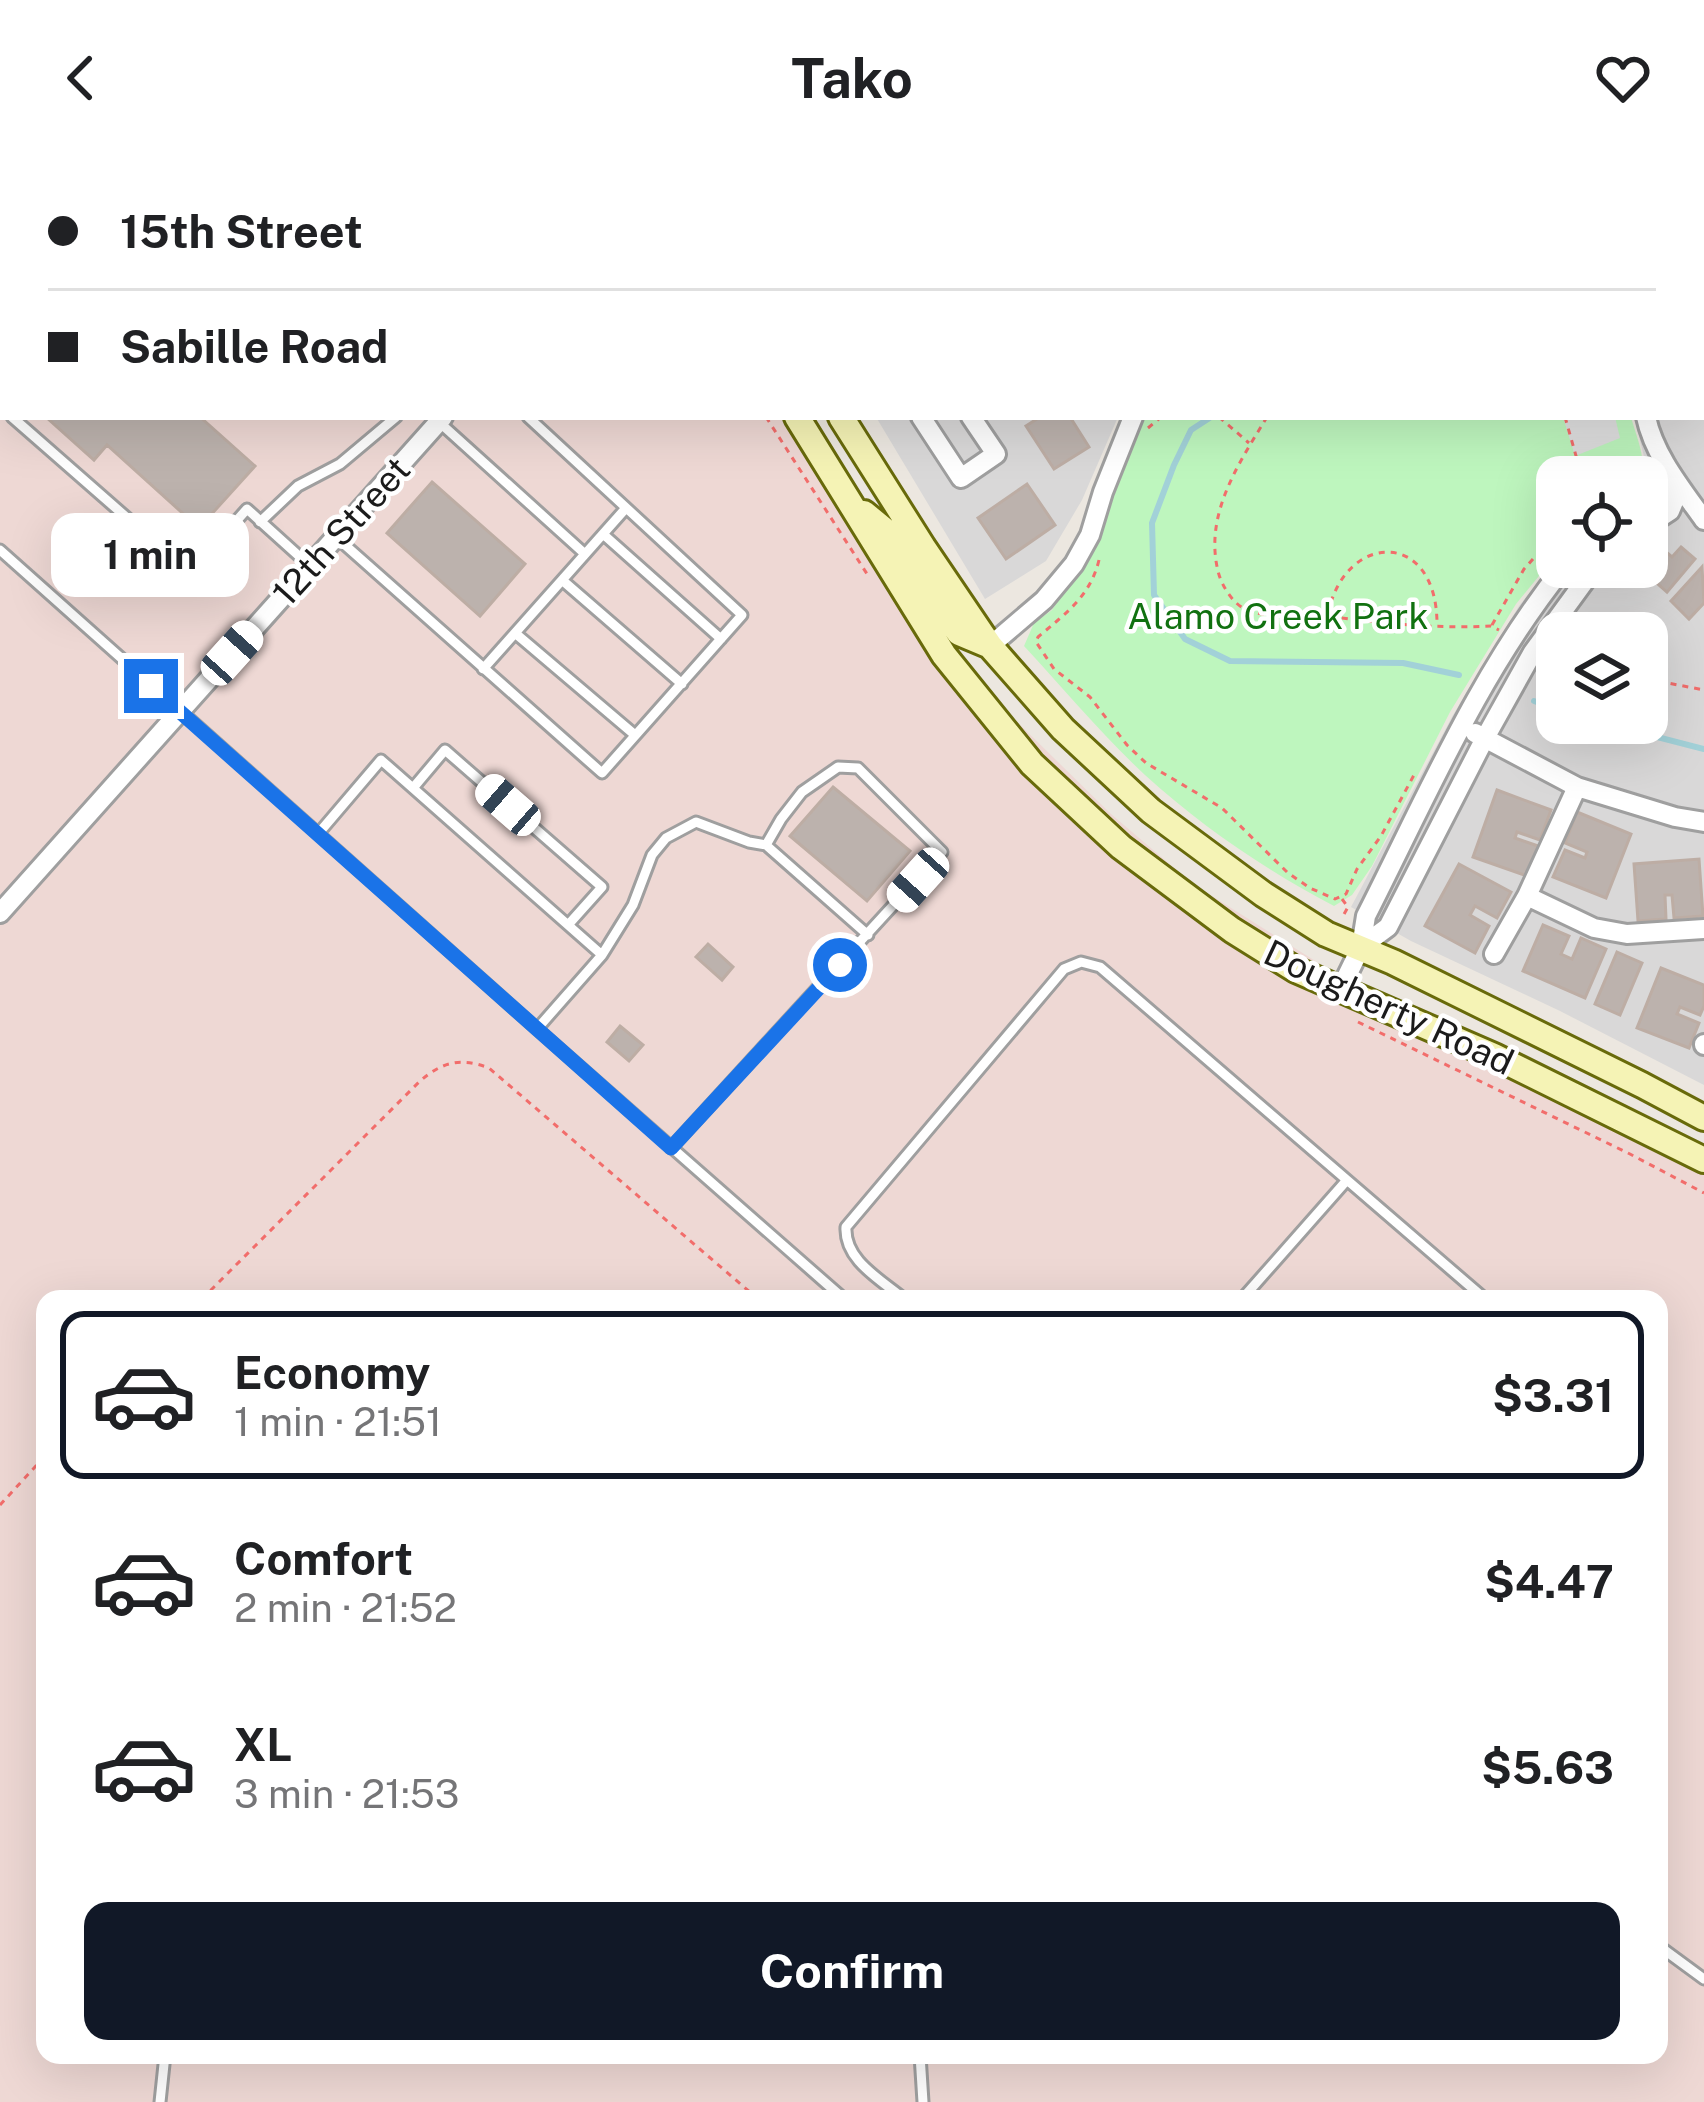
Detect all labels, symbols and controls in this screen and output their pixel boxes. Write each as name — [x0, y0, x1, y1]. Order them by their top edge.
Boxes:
icon: back — [48, 45, 114, 111]
icon: heart — [1590, 45, 1656, 111]
text: Tako — [791, 47, 913, 110]
text: 15th Street — [120, 205, 363, 258]
text: Sabille Road — [120, 320, 389, 373]
street label: 12th Street — [264, 448, 418, 614]
map controls — [1536, 456, 1668, 744]
button: locate — [1536, 456, 1668, 588]
callout: 1 min — [52, 512, 250, 596]
text: 1 min — [103, 532, 197, 578]
park label: Alamo Creek Park — [1127, 595, 1429, 637]
button: layers — [1536, 612, 1668, 744]
car — [195, 614, 269, 692]
route end — [124, 659, 178, 713]
car — [469, 768, 547, 842]
car — [881, 841, 955, 919]
street label: Dougherty Road — [1258, 931, 1520, 1083]
route start — [813, 938, 867, 992]
icon: car — [90, 1341, 198, 1449]
text: Economy — [234, 1346, 430, 1399]
text: $3.31 — [1492, 1369, 1614, 1422]
text: 1 min · 21:51 — [234, 1399, 442, 1445]
icon: car — [90, 1527, 198, 1635]
text: Comfort — [234, 1532, 413, 1585]
text: $4.47 — [1484, 1555, 1614, 1608]
text: 2 min · 21:52 — [234, 1585, 457, 1631]
icon: car — [90, 1713, 198, 1821]
text: XL — [234, 1718, 292, 1771]
text: $5.63 — [1481, 1741, 1614, 1794]
text: 3 min · 21:53 — [234, 1771, 459, 1817]
button: Confirm — [84, 1902, 1620, 2040]

